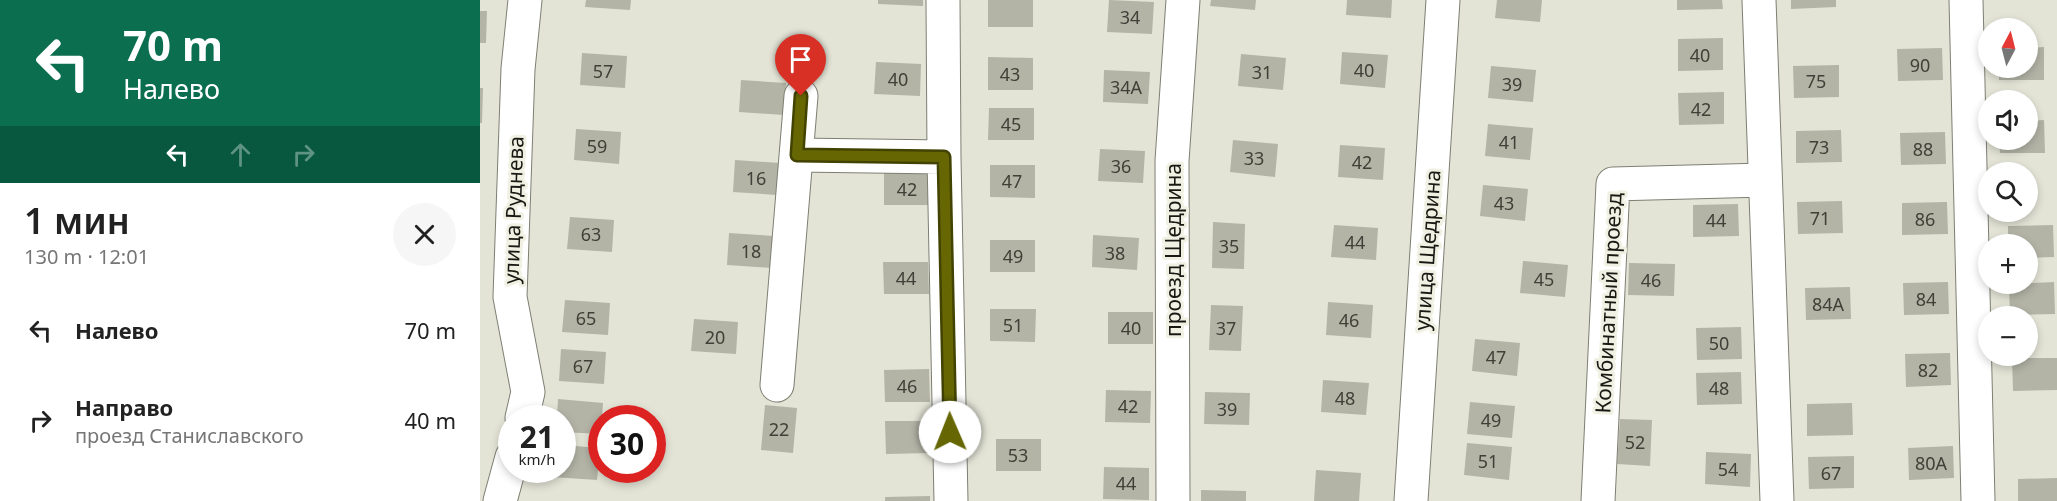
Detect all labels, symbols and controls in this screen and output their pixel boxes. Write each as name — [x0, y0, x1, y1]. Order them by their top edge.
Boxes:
house number: 34 — [1120, 5, 1140, 29]
text: 70 m — [123, 16, 223, 73]
north arrow — [1978, 18, 2038, 78]
map controls — [1978, 18, 2038, 366]
icon: left — [24, 24, 102, 102]
pin — [775, 34, 826, 96]
icon: arrive — [784, 43, 817, 76]
house number: 40 — [1690, 43, 1710, 67]
house number: 90 — [1910, 53, 1930, 77]
house number: 40 — [1354, 58, 1374, 82]
house number: 57 — [593, 59, 613, 83]
house number: 31 — [1252, 60, 1272, 84]
house number: 43 — [1000, 62, 1020, 86]
house number: 40 — [888, 67, 908, 91]
house number: 75 — [1806, 69, 1826, 93]
text: Налево — [123, 70, 220, 107]
house number: 39 — [1502, 72, 1522, 96]
house number: 34А — [1110, 75, 1143, 99]
button: sound — [1978, 90, 2038, 150]
house number: 42 — [1691, 97, 1711, 121]
house number: 45 — [1001, 112, 1021, 136]
house number: 41 — [1499, 130, 1519, 154]
house number: 59 — [587, 134, 607, 158]
house number: 73 — [1809, 135, 1829, 159]
street label: улица Руднева — [496, 136, 530, 284]
house number: 88 — [1913, 137, 1933, 161]
icon: left — [161, 138, 194, 171]
icon: ahead — [224, 138, 257, 171]
icon: right — [287, 138, 320, 171]
house number: 33 — [1244, 146, 1264, 170]
house number: 42 — [1352, 150, 1372, 174]
house number: 36 — [1111, 154, 1131, 178]
button: search — [1978, 162, 2038, 222]
street label: проезд Щедрина — [1159, 163, 1187, 337]
house number: 16 — [746, 166, 766, 190]
house number: 47 — [1002, 169, 1022, 193]
street label: улица Щедрина — [1407, 169, 1447, 331]
house number: 42 — [897, 177, 917, 201]
house number: 43 — [1494, 191, 1514, 215]
street label: Комбинатный проезд — [1588, 192, 1628, 414]
text: 1 мин — [24, 196, 130, 245]
button: close — [393, 203, 456, 266]
house number: 71 — [1810, 206, 1830, 230]
house number: 86 — [1915, 207, 1935, 231]
house number: 44 — [1706, 208, 1726, 232]
house number: 63 — [581, 222, 601, 246]
house number: 44 — [1345, 230, 1365, 254]
house number: 35 — [1219, 234, 1239, 258]
button: + — [1978, 234, 2038, 294]
house number: 18 — [741, 239, 761, 263]
house number: 38 — [1105, 241, 1125, 265]
text: 130 m · 12:01 — [24, 243, 149, 270]
house number: 49 — [1003, 244, 1023, 268]
house number: 44 — [896, 266, 916, 290]
house number: 45 — [1534, 267, 1554, 291]
house number: 46 — [1641, 268, 1661, 292]
house number: 84 — [1916, 287, 1936, 311]
house number: 84А — [1812, 292, 1845, 316]
house number: 65 — [576, 306, 596, 330]
button: − — [1978, 306, 2038, 366]
house number: 46 — [1339, 308, 1359, 332]
house number: 51 — [1003, 313, 1023, 337]
icon: left — [24, 314, 57, 347]
text: Налево — [75, 315, 158, 345]
text: 70 m — [405, 315, 456, 345]
house number: 40 — [1121, 316, 1141, 340]
house number: 37 — [1216, 316, 1236, 340]
house number: 20 — [705, 325, 725, 349]
house number: 50 — [1709, 331, 1729, 355]
house number: 47 — [1486, 345, 1506, 369]
house number: 67 — [573, 354, 593, 378]
house number: 82 — [1918, 358, 1938, 382]
house number: 46 — [897, 374, 917, 398]
house number: 48 — [1709, 376, 1729, 400]
house number: 48 — [1335, 386, 1355, 410]
text: Направо — [75, 392, 173, 422]
house number: 42 — [1118, 394, 1138, 418]
house number: 39 — [1217, 397, 1237, 421]
position arrow — [918, 400, 982, 464]
icon: right — [24, 404, 57, 437]
text: 40 m — [405, 405, 456, 435]
speed limit sign: 30 — [588, 405, 666, 483]
house number: 49 — [1481, 408, 1501, 432]
text: 21 — [520, 416, 554, 457]
house number: 22 — [769, 417, 789, 441]
text: проезд Станиславского — [75, 422, 304, 449]
house number: 52 — [1625, 430, 1645, 454]
house number: 53 — [1008, 443, 1028, 467]
text: km/h — [519, 449, 555, 469]
house number: 51 — [1478, 449, 1498, 473]
house number: 80А — [1915, 451, 1948, 475]
house number: 54 — [1718, 457, 1738, 481]
house number: 67 — [1821, 461, 1841, 485]
house number: 44 — [1116, 471, 1136, 495]

